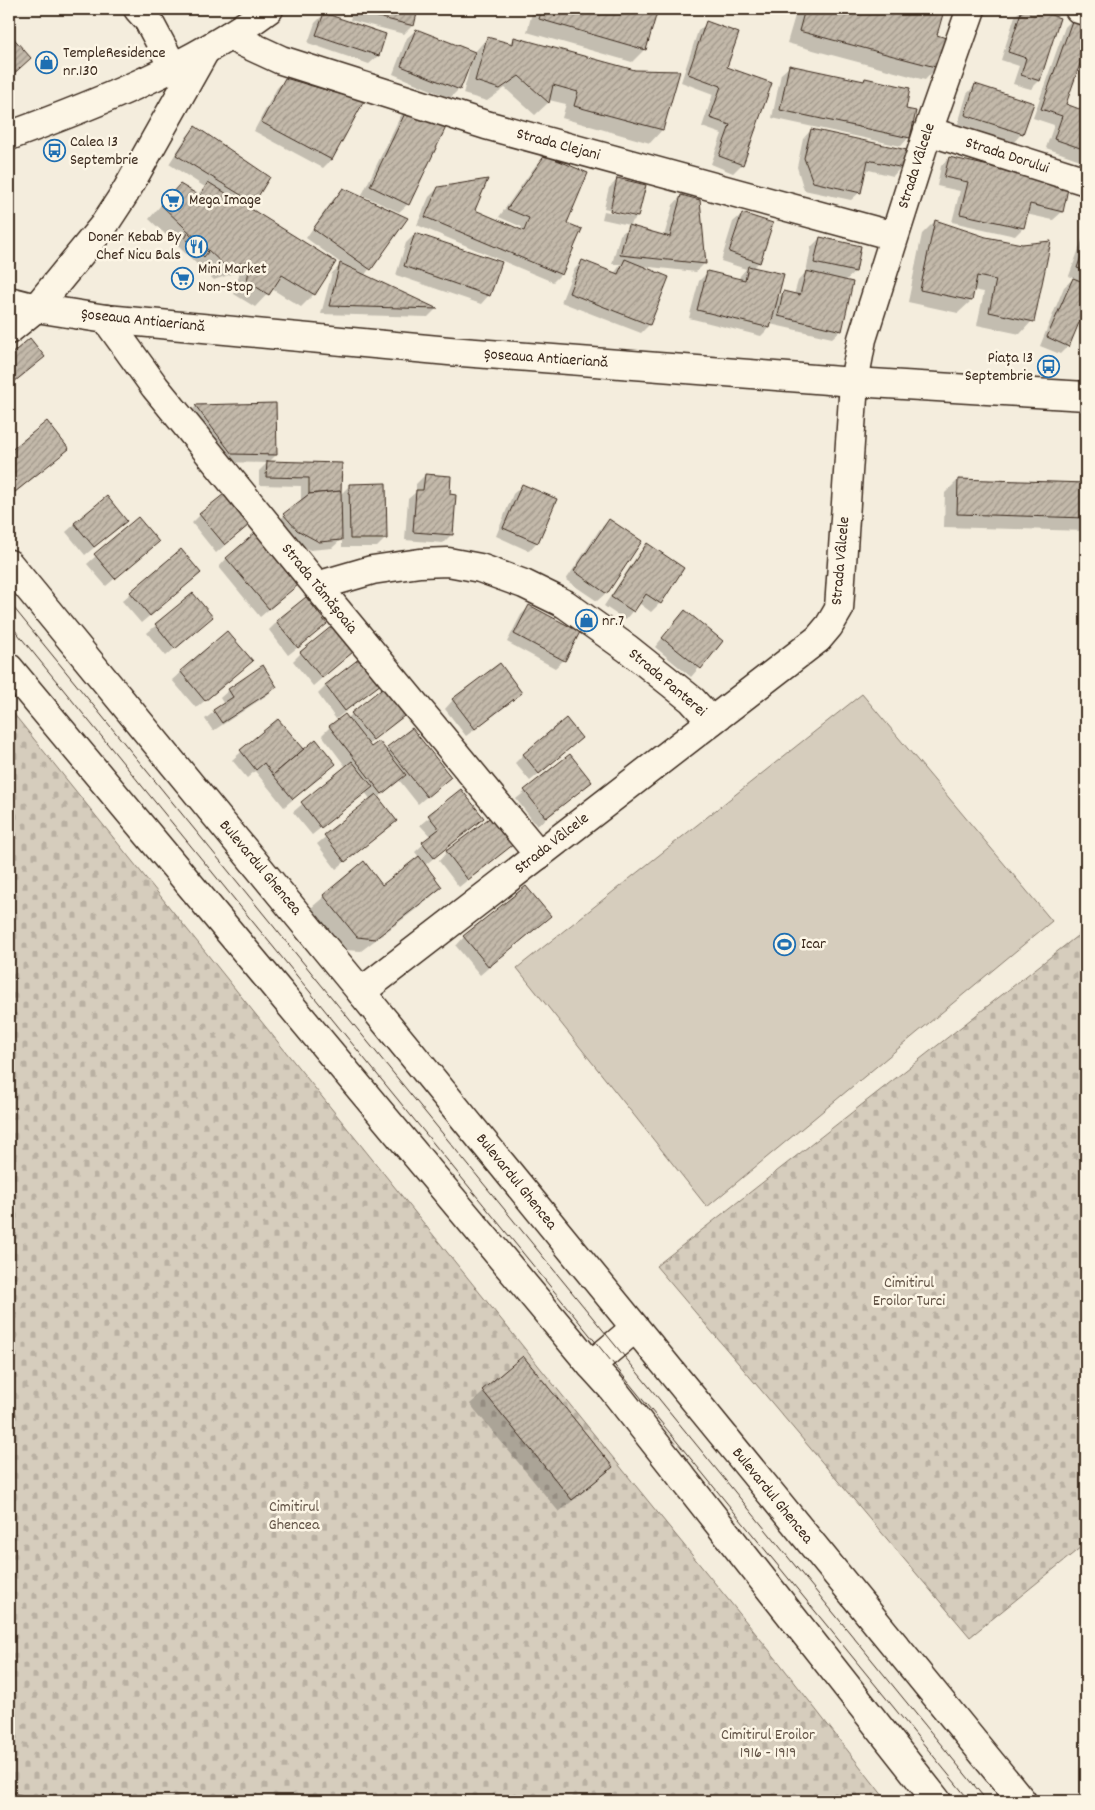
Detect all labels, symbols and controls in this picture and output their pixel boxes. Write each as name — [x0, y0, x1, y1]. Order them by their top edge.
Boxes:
place label: TempleResidence nr.130 — [63, 42, 166, 83]
shop icon: TempleResidence nr.130 — [35, 50, 59, 74]
street label: Strada Vâlcele — [892, 120, 942, 212]
street label: Strada Clejani — [514, 123, 603, 167]
place label: Calea 13 Septembrie — [70, 131, 138, 172]
street label: Strada Dorului — [962, 132, 1052, 180]
bus stop icon: Calea 13 Septembrie — [42, 139, 66, 163]
supermarket icon: Mega Image — [161, 188, 185, 212]
place label: Mega Image — [189, 189, 261, 212]
place label: Doner Kebab By Chef Nicu Bals — [88, 226, 182, 267]
restaurant icon: Doner Kebab By Chef Nicu Bals — [185, 234, 209, 258]
place label: Mini Market Non-Stop — [198, 258, 267, 299]
supermarket icon: Mini Market Non-Stop — [170, 266, 194, 290]
street label: Șoseaua Antiaeriană — [80, 303, 206, 339]
street label: Șoseaua Antiaeriană — [483, 343, 609, 375]
place label: Piața 13 Septembrie — [965, 347, 1033, 388]
bus stop icon: Piața 13 Septembrie — [1037, 355, 1061, 379]
street label: Strada Vâlcele — [826, 516, 856, 606]
street label: Strada Tămășoaia — [275, 539, 363, 639]
shop icon: nr.7 — [574, 609, 598, 633]
place label: nr.7 — [602, 610, 624, 633]
street label: Strada Panterei — [623, 643, 711, 723]
street label: Strada Vâlcele — [510, 808, 594, 880]
street label: Bulevardul Ghencea — [213, 815, 307, 921]
sports icon: Icar — [773, 932, 797, 956]
place label: Icar — [801, 933, 826, 956]
street label: Bulevardul Ghencea — [470, 1129, 562, 1236]
park label: Cimitirul Eroilor Turci — [873, 1272, 945, 1313]
street label: Bulevardul Ghencea — [726, 1443, 818, 1550]
park label: Cimitirul Ghencea — [269, 1496, 320, 1537]
park label: Cimitirul Eroilor 1916 - 1919 — [721, 1724, 815, 1765]

